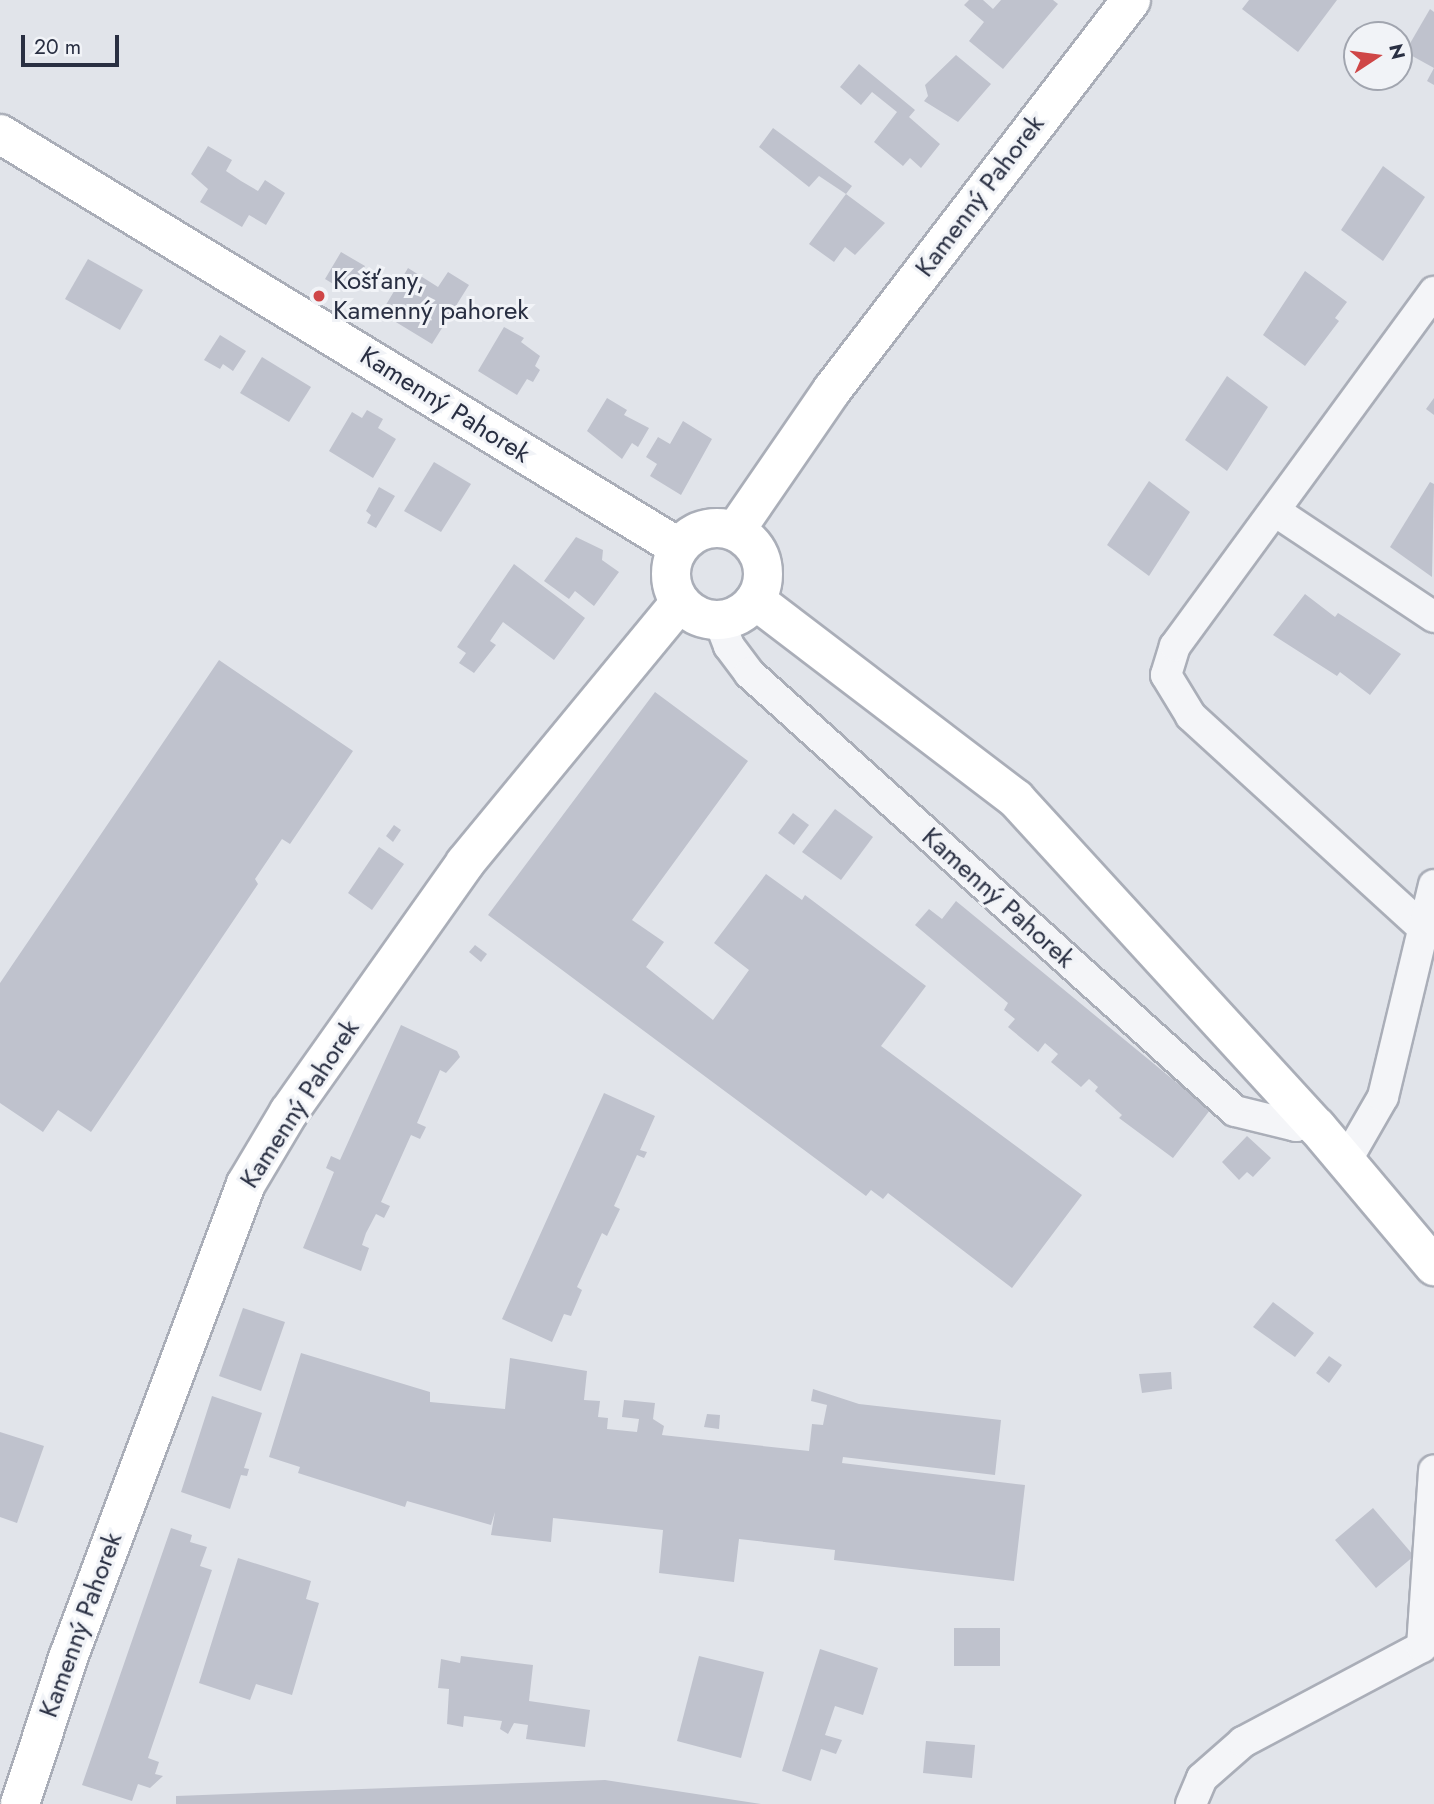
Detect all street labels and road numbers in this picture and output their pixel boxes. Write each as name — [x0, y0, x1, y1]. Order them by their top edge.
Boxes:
street label: Kamenný Pahorek — [909, 109, 1051, 283]
street label: Kamenný Pahorek — [354, 340, 536, 470]
street label: Kamenný Pahorek — [915, 821, 1081, 975]
street label: Kamenný Pahorek — [234, 1014, 366, 1194]
street label: Kamenný Pahorek — [33, 1528, 129, 1722]

